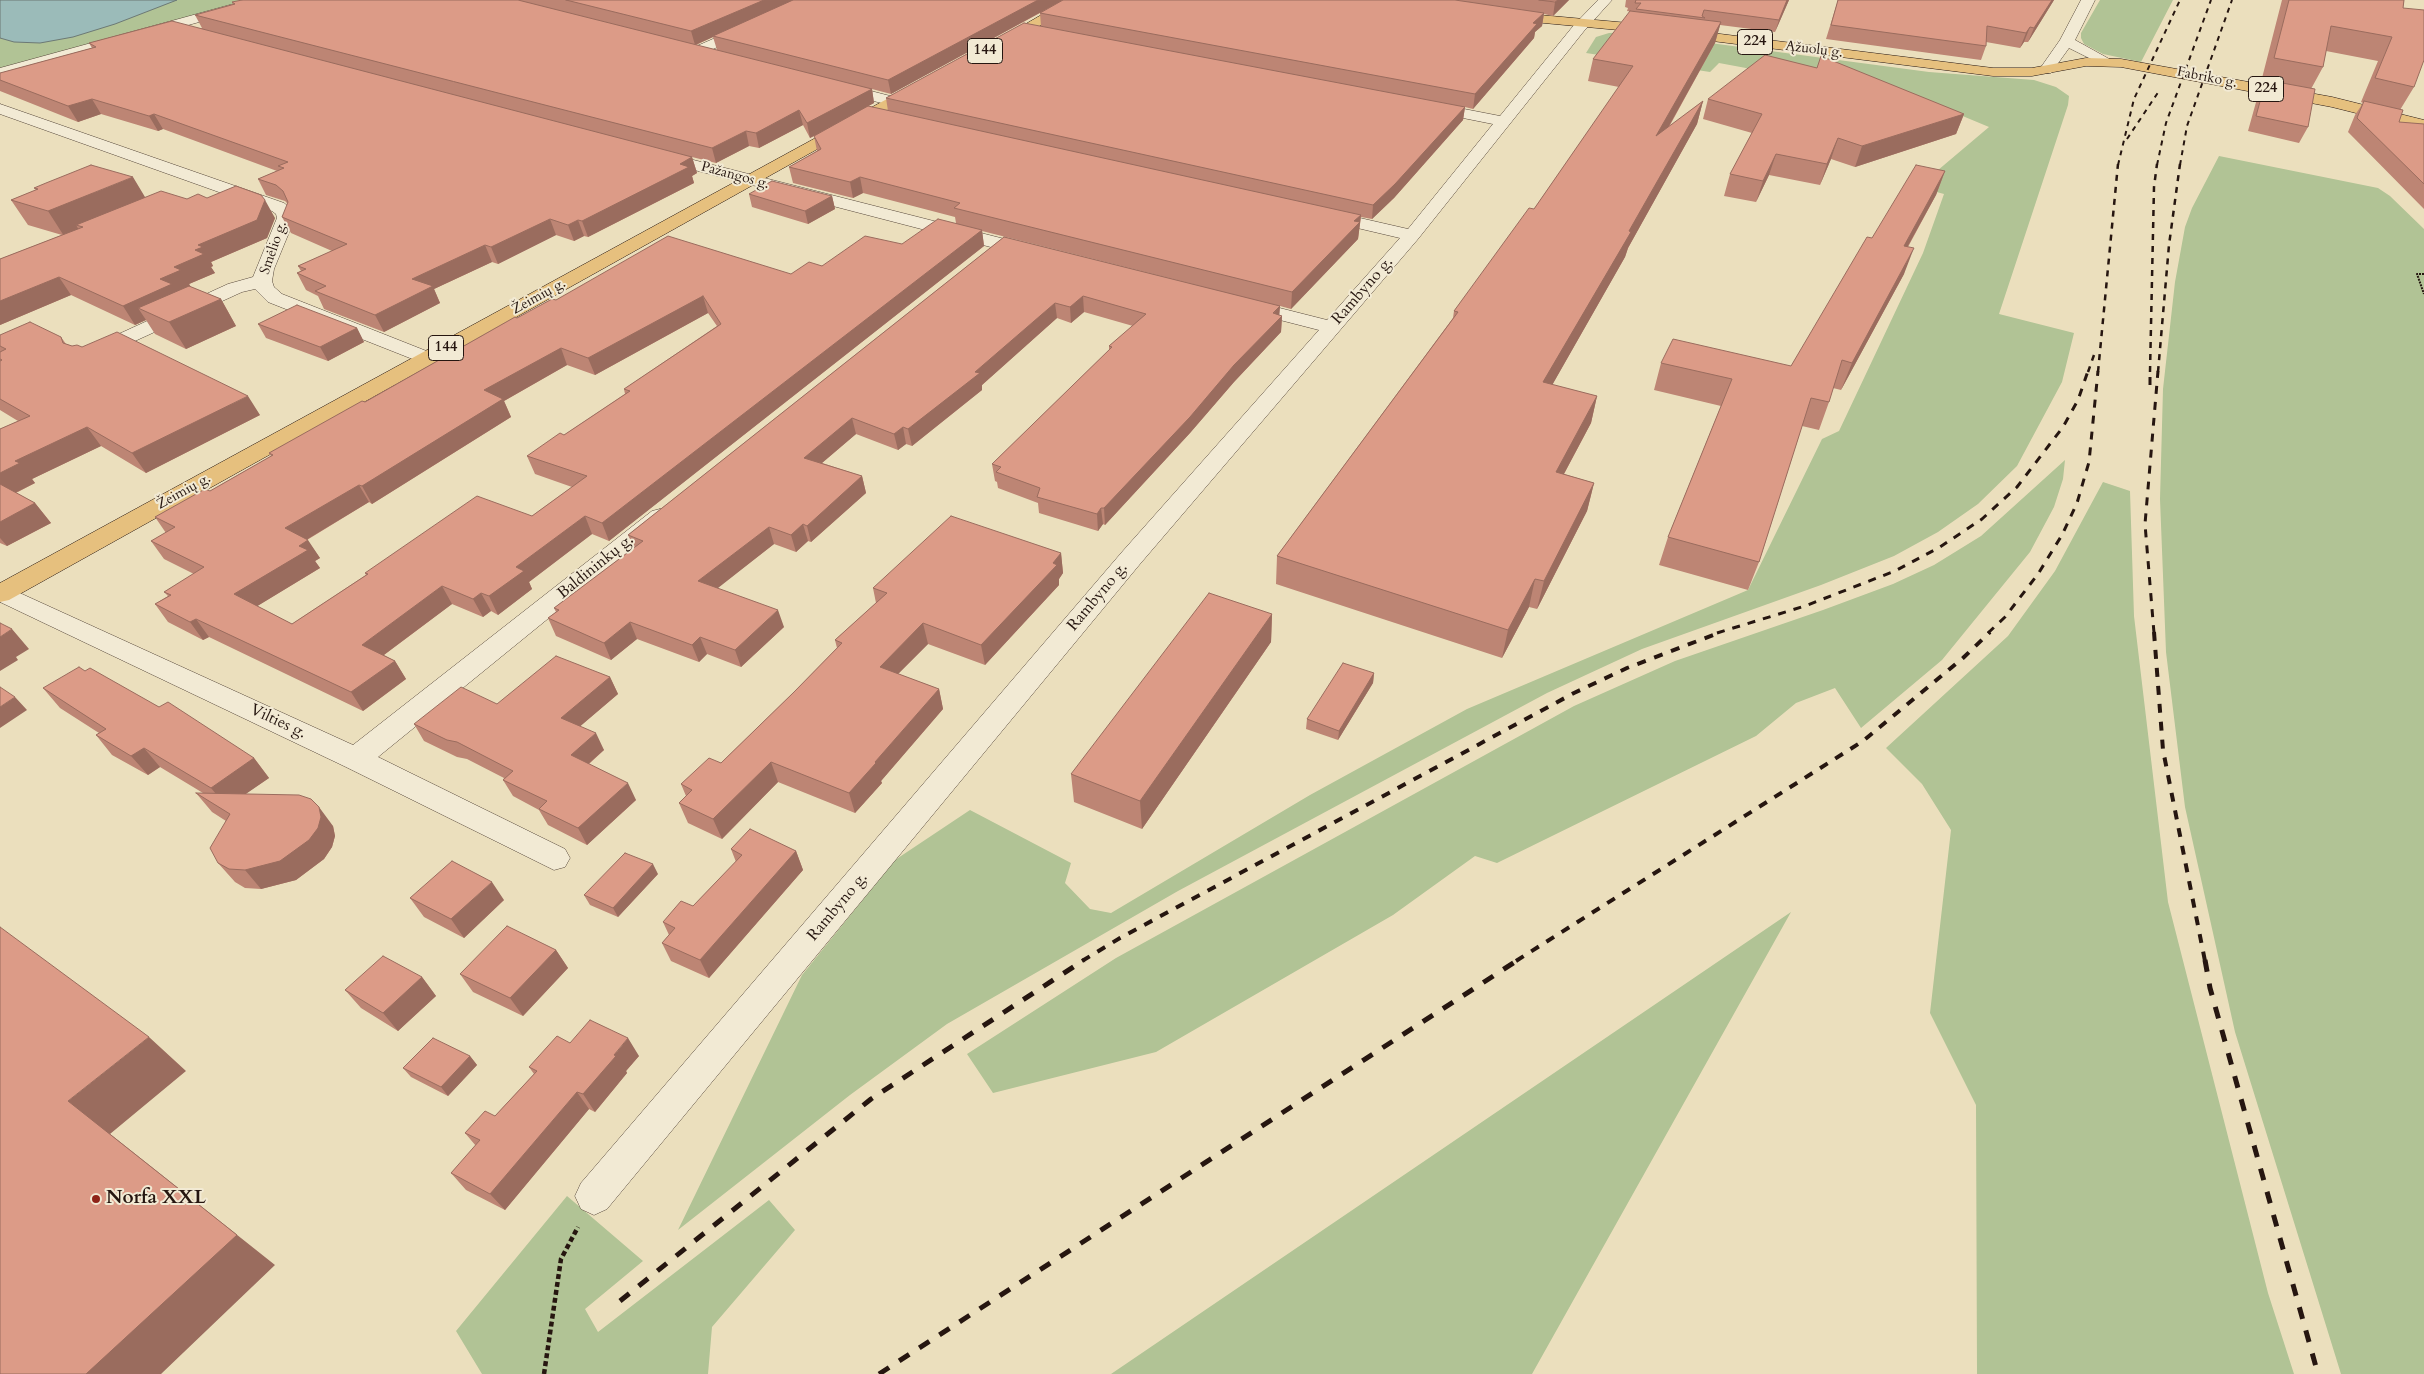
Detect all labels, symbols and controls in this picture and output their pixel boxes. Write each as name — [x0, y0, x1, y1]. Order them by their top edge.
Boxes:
road number: 224 — [1738, 30, 1772, 54]
road number: 144 — [968, 38, 1002, 64]
street label: Ąžuolų g. — [1784, 38, 1844, 62]
street label: Fabriko g. — [2176, 64, 2238, 92]
road number: 224 — [2248, 76, 2284, 102]
street label: Pažangos g. — [699, 159, 771, 193]
street label: Smėlio g. — [257, 219, 291, 277]
street label: Rambyno g. — [1328, 253, 1398, 329]
street label: Žeimių g. — [509, 275, 569, 319]
road number: 144 — [428, 336, 464, 360]
street label: Žeimių g. — [154, 470, 214, 514]
street label: Baldininkų g. — [554, 531, 638, 603]
street label: Rambyno g. — [1064, 559, 1132, 635]
street label: Vilties g. — [247, 701, 309, 743]
street label: Rambyno g. — [804, 869, 872, 945]
place label: Norfa XXL — [106, 1188, 206, 1210]
marker: Norfa XXL — [90, 1193, 102, 1205]

